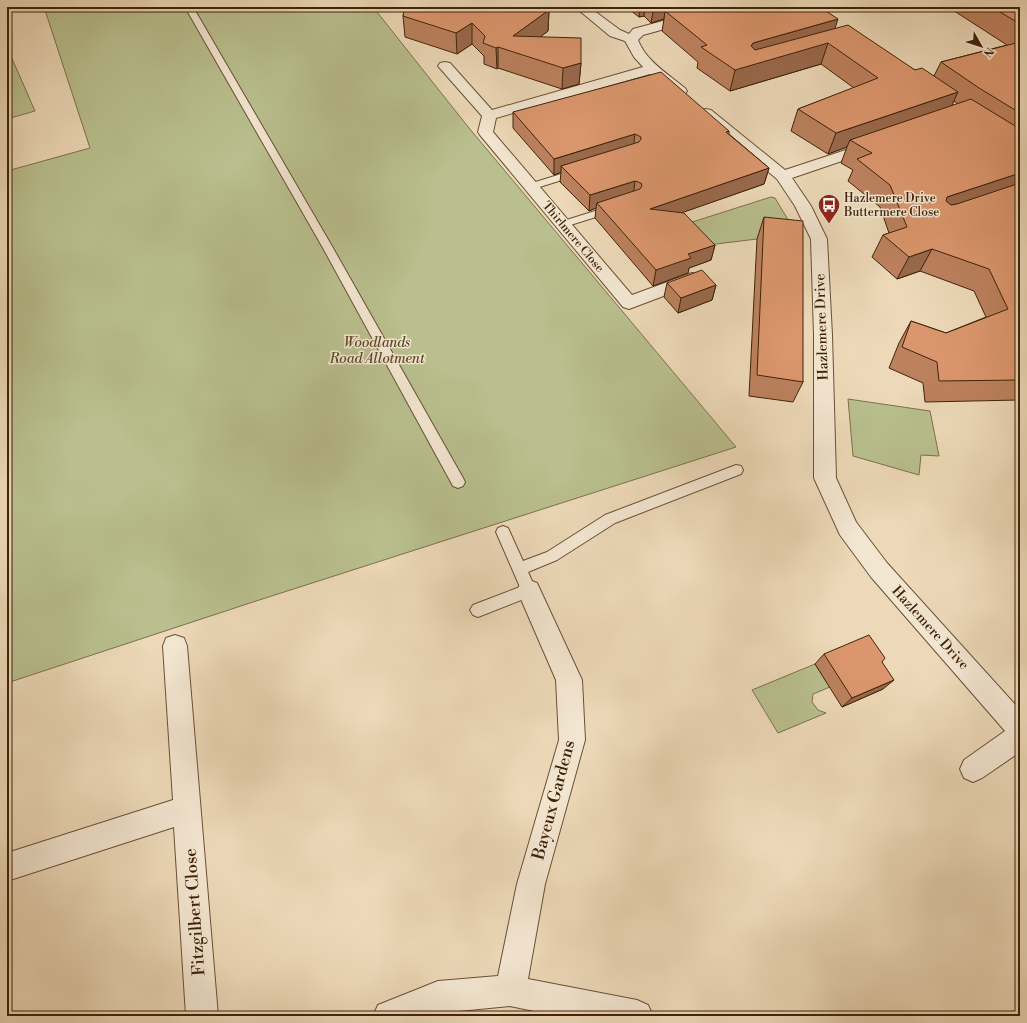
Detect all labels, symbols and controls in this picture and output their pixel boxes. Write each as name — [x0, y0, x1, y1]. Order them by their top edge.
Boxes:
north arrow — [961, 26, 1001, 66]
text: N — [980, 44, 996, 60]
place label: Hazlemere Drive Buttermere Close — [843, 191, 939, 220]
bus stop icon: Hazlemere Drive Buttermere Close — [816, 192, 842, 225]
street label: Thirlmere Close — [539, 198, 607, 276]
street label: Hazlemere Drive — [811, 273, 833, 381]
park label: Woodlands Road Allotment — [328, 334, 425, 368]
street label: Hazlemere Drive — [887, 582, 973, 674]
street label: Bayeux Gardens — [527, 738, 581, 863]
street label: Fitzgilbert Close — [180, 847, 210, 977]

